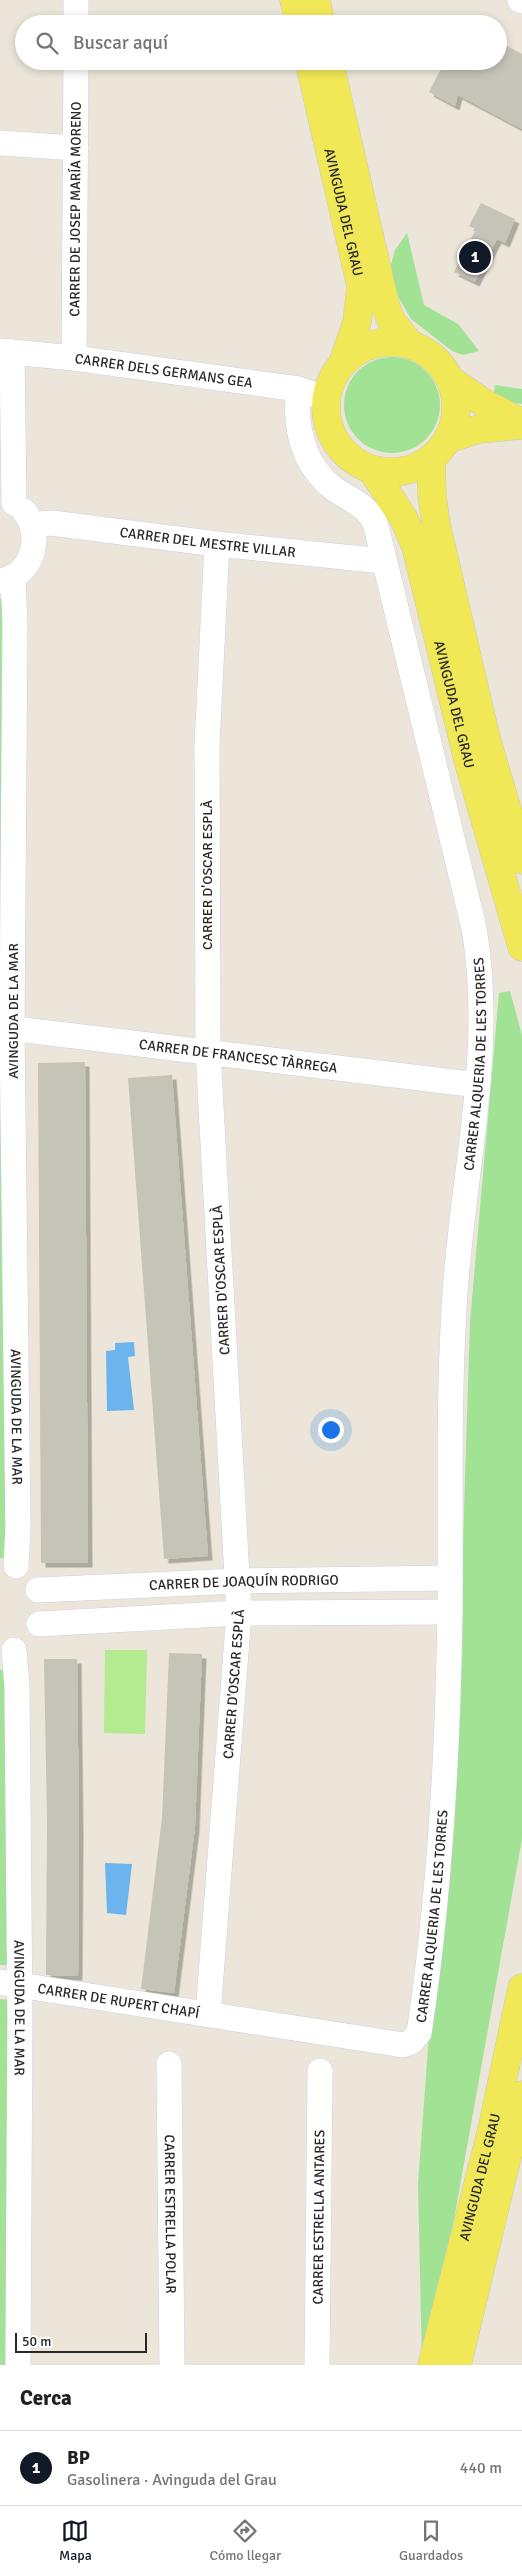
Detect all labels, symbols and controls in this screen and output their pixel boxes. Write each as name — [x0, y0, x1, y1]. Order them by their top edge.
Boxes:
search box — [15, 15, 507, 70]
icon: search — [33, 29, 61, 57]
text: Buscar aquí — [73, 31, 168, 55]
street label: CARRER DE JOSEP MARÍA MORENO — [66, 101, 84, 317]
street label: AVINGUDA DEL GRAU — [321, 146, 367, 278]
pin: 1 — [459, 238, 491, 276]
street label: CARRER DELS GERMANS GEA — [74, 350, 254, 391]
street label: CARRER DEL MESTRE VILLAR — [119, 523, 297, 561]
street label: AVINGUDA DEL GRAU — [431, 639, 478, 770]
street label: CARRER D'OSCAR ESPLÀ — [199, 800, 216, 950]
street label: AVINGUDA DE LA MAR — [5, 943, 22, 1079]
street label: CARRER ALQUERIA DE LES TORRES — [460, 957, 490, 1172]
street label: CARRER DE FRANCESC TÀRREGA — [138, 1035, 339, 1076]
street label: CARRER D'OSCAR ESPLÀ — [209, 1204, 233, 1355]
street label: AVINGUDA DE LA MAR — [7, 1349, 26, 1485]
your location — [318, 1417, 344, 1443]
street label: CARRER DE JOAQUÍN RODRIGO — [149, 1571, 339, 1593]
street label: CARRER D'OSCAR ESPLÀ — [219, 1608, 248, 1760]
street label: CARRER ALQUERIA DE LES TORRES — [412, 1809, 451, 2024]
street label: AVINGUDA DE LA MAR — [11, 1940, 29, 2076]
street label: CARRER DE RUPERT CHAPÍ — [36, 1979, 202, 2022]
street label: AVINGUDA DEL GRAU — [455, 2112, 504, 2242]
street label: CARRER ESTRELLA ANTARES — [309, 2129, 328, 2304]
street label: CARRER ESTRELLA POLAR — [161, 2134, 180, 2294]
scale bar — [15, 2330, 148, 2353]
text: 50 m — [22, 2333, 51, 2350]
text: Cerca — [20, 2385, 72, 2411]
text: BP — [67, 2446, 90, 2470]
text: 1 — [32, 2458, 40, 2478]
text: 440 m — [460, 2458, 502, 2478]
text: Gasolinera · Avinguda del Grau — [67, 2470, 277, 2490]
tab: Mapa — [59, 2517, 92, 2564]
tab: Cómo llegar — [210, 2517, 281, 2564]
tab: Guardados — [399, 2517, 463, 2564]

